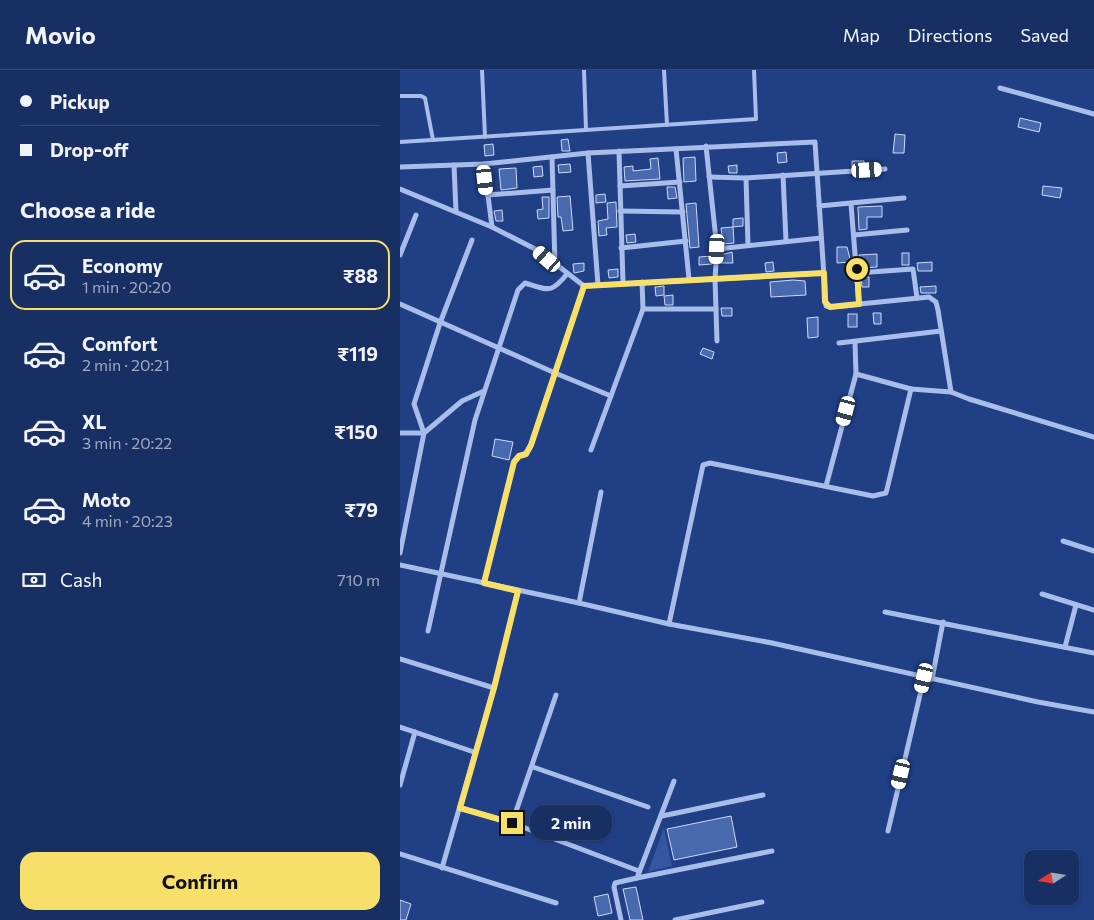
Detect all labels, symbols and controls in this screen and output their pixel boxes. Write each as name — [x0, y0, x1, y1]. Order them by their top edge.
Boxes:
text: Movio — [25, 20, 96, 49]
text: Map — [843, 24, 880, 46]
text: Directions — [908, 24, 992, 46]
text: Saved — [1020, 24, 1069, 46]
text: Pickup — [50, 90, 110, 113]
text: Drop-off — [50, 138, 129, 161]
car — [851, 162, 882, 178]
car — [475, 164, 494, 196]
text: Choose a ride — [20, 196, 155, 223]
car — [708, 234, 725, 264]
car — [530, 243, 563, 275]
icon: car — [22, 253, 67, 298]
text: Economy — [82, 254, 163, 277]
route start — [846, 258, 868, 280]
text: ₹88 — [343, 264, 378, 287]
text: 1 min · 20:20 — [82, 277, 171, 296]
icon: car — [22, 331, 67, 376]
text: Comfort — [82, 332, 158, 355]
text: ₹119 — [337, 342, 378, 365]
text: 2 min · 20:21 — [82, 355, 170, 374]
car — [834, 395, 857, 427]
icon: car — [22, 409, 67, 454]
text: XL — [82, 410, 107, 433]
text: ₹150 — [334, 420, 378, 443]
text: 3 min · 20:22 — [82, 433, 172, 452]
icon: car — [22, 487, 67, 532]
text: Moto — [82, 488, 131, 511]
text: ₹79 — [344, 498, 378, 521]
text: 4 min · 20:23 — [82, 511, 173, 530]
icon: cash — [20, 566, 48, 594]
text: Cash — [60, 568, 102, 591]
text: 710 m — [337, 570, 380, 589]
car — [913, 662, 934, 694]
car — [890, 758, 911, 790]
callout: 2 min — [530, 806, 612, 840]
route end — [501, 812, 523, 834]
text: 2 min — [551, 813, 591, 832]
north arrow — [1024, 850, 1079, 905]
map controls — [1024, 850, 1079, 905]
button: Confirm — [20, 852, 380, 910]

